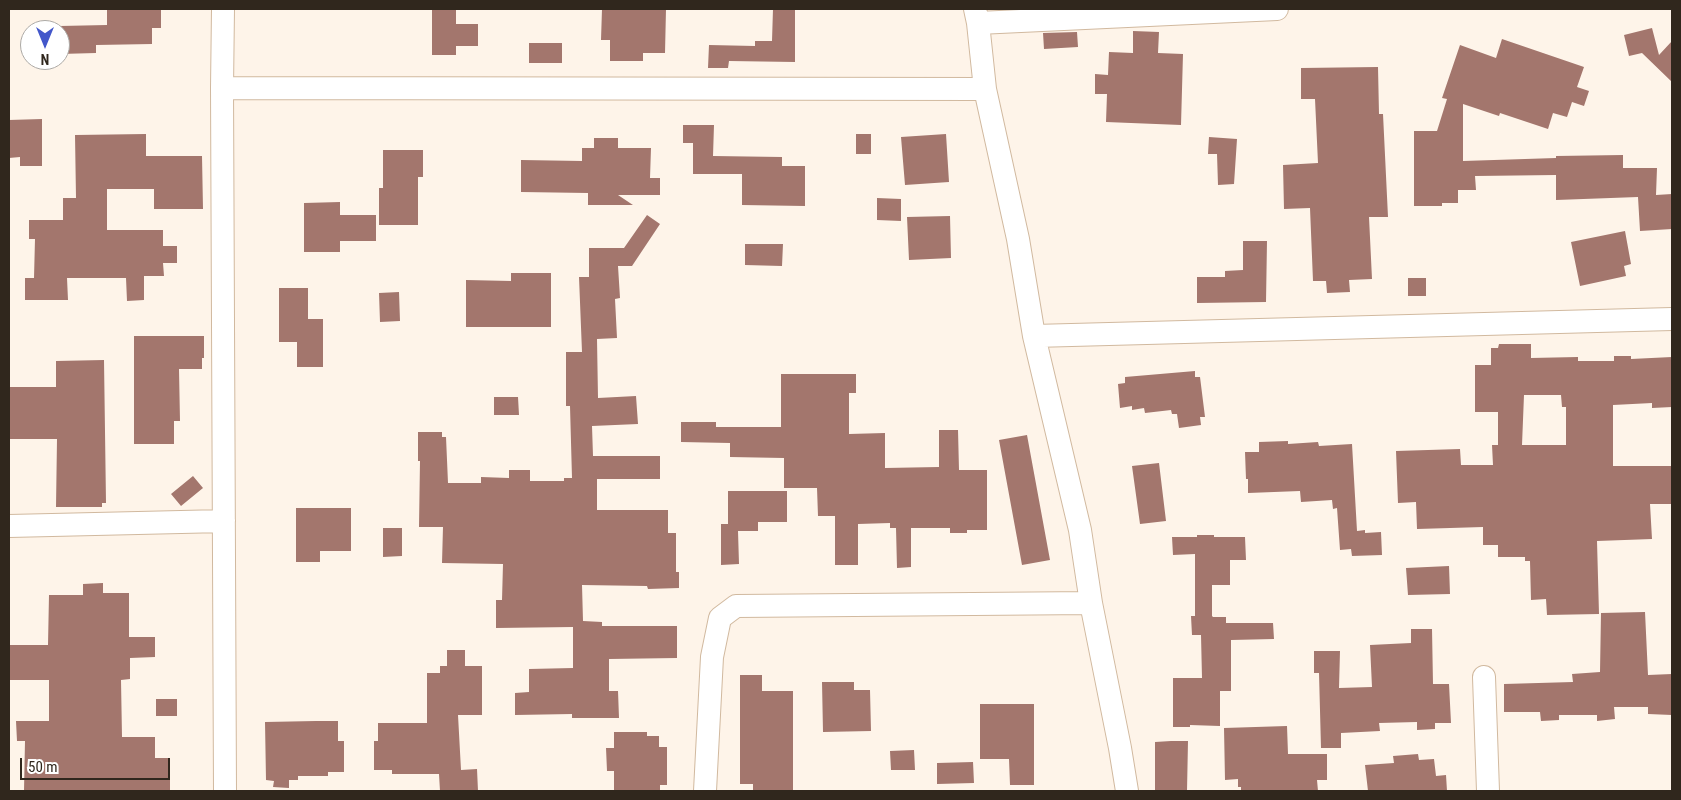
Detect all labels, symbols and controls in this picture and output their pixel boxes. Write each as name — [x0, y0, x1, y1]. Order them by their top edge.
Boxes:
north arrow — [20, 20, 70, 70]
text: N — [41, 51, 49, 67]
scale bar — [22, 748, 172, 780]
text: 50 m — [28, 758, 58, 776]

